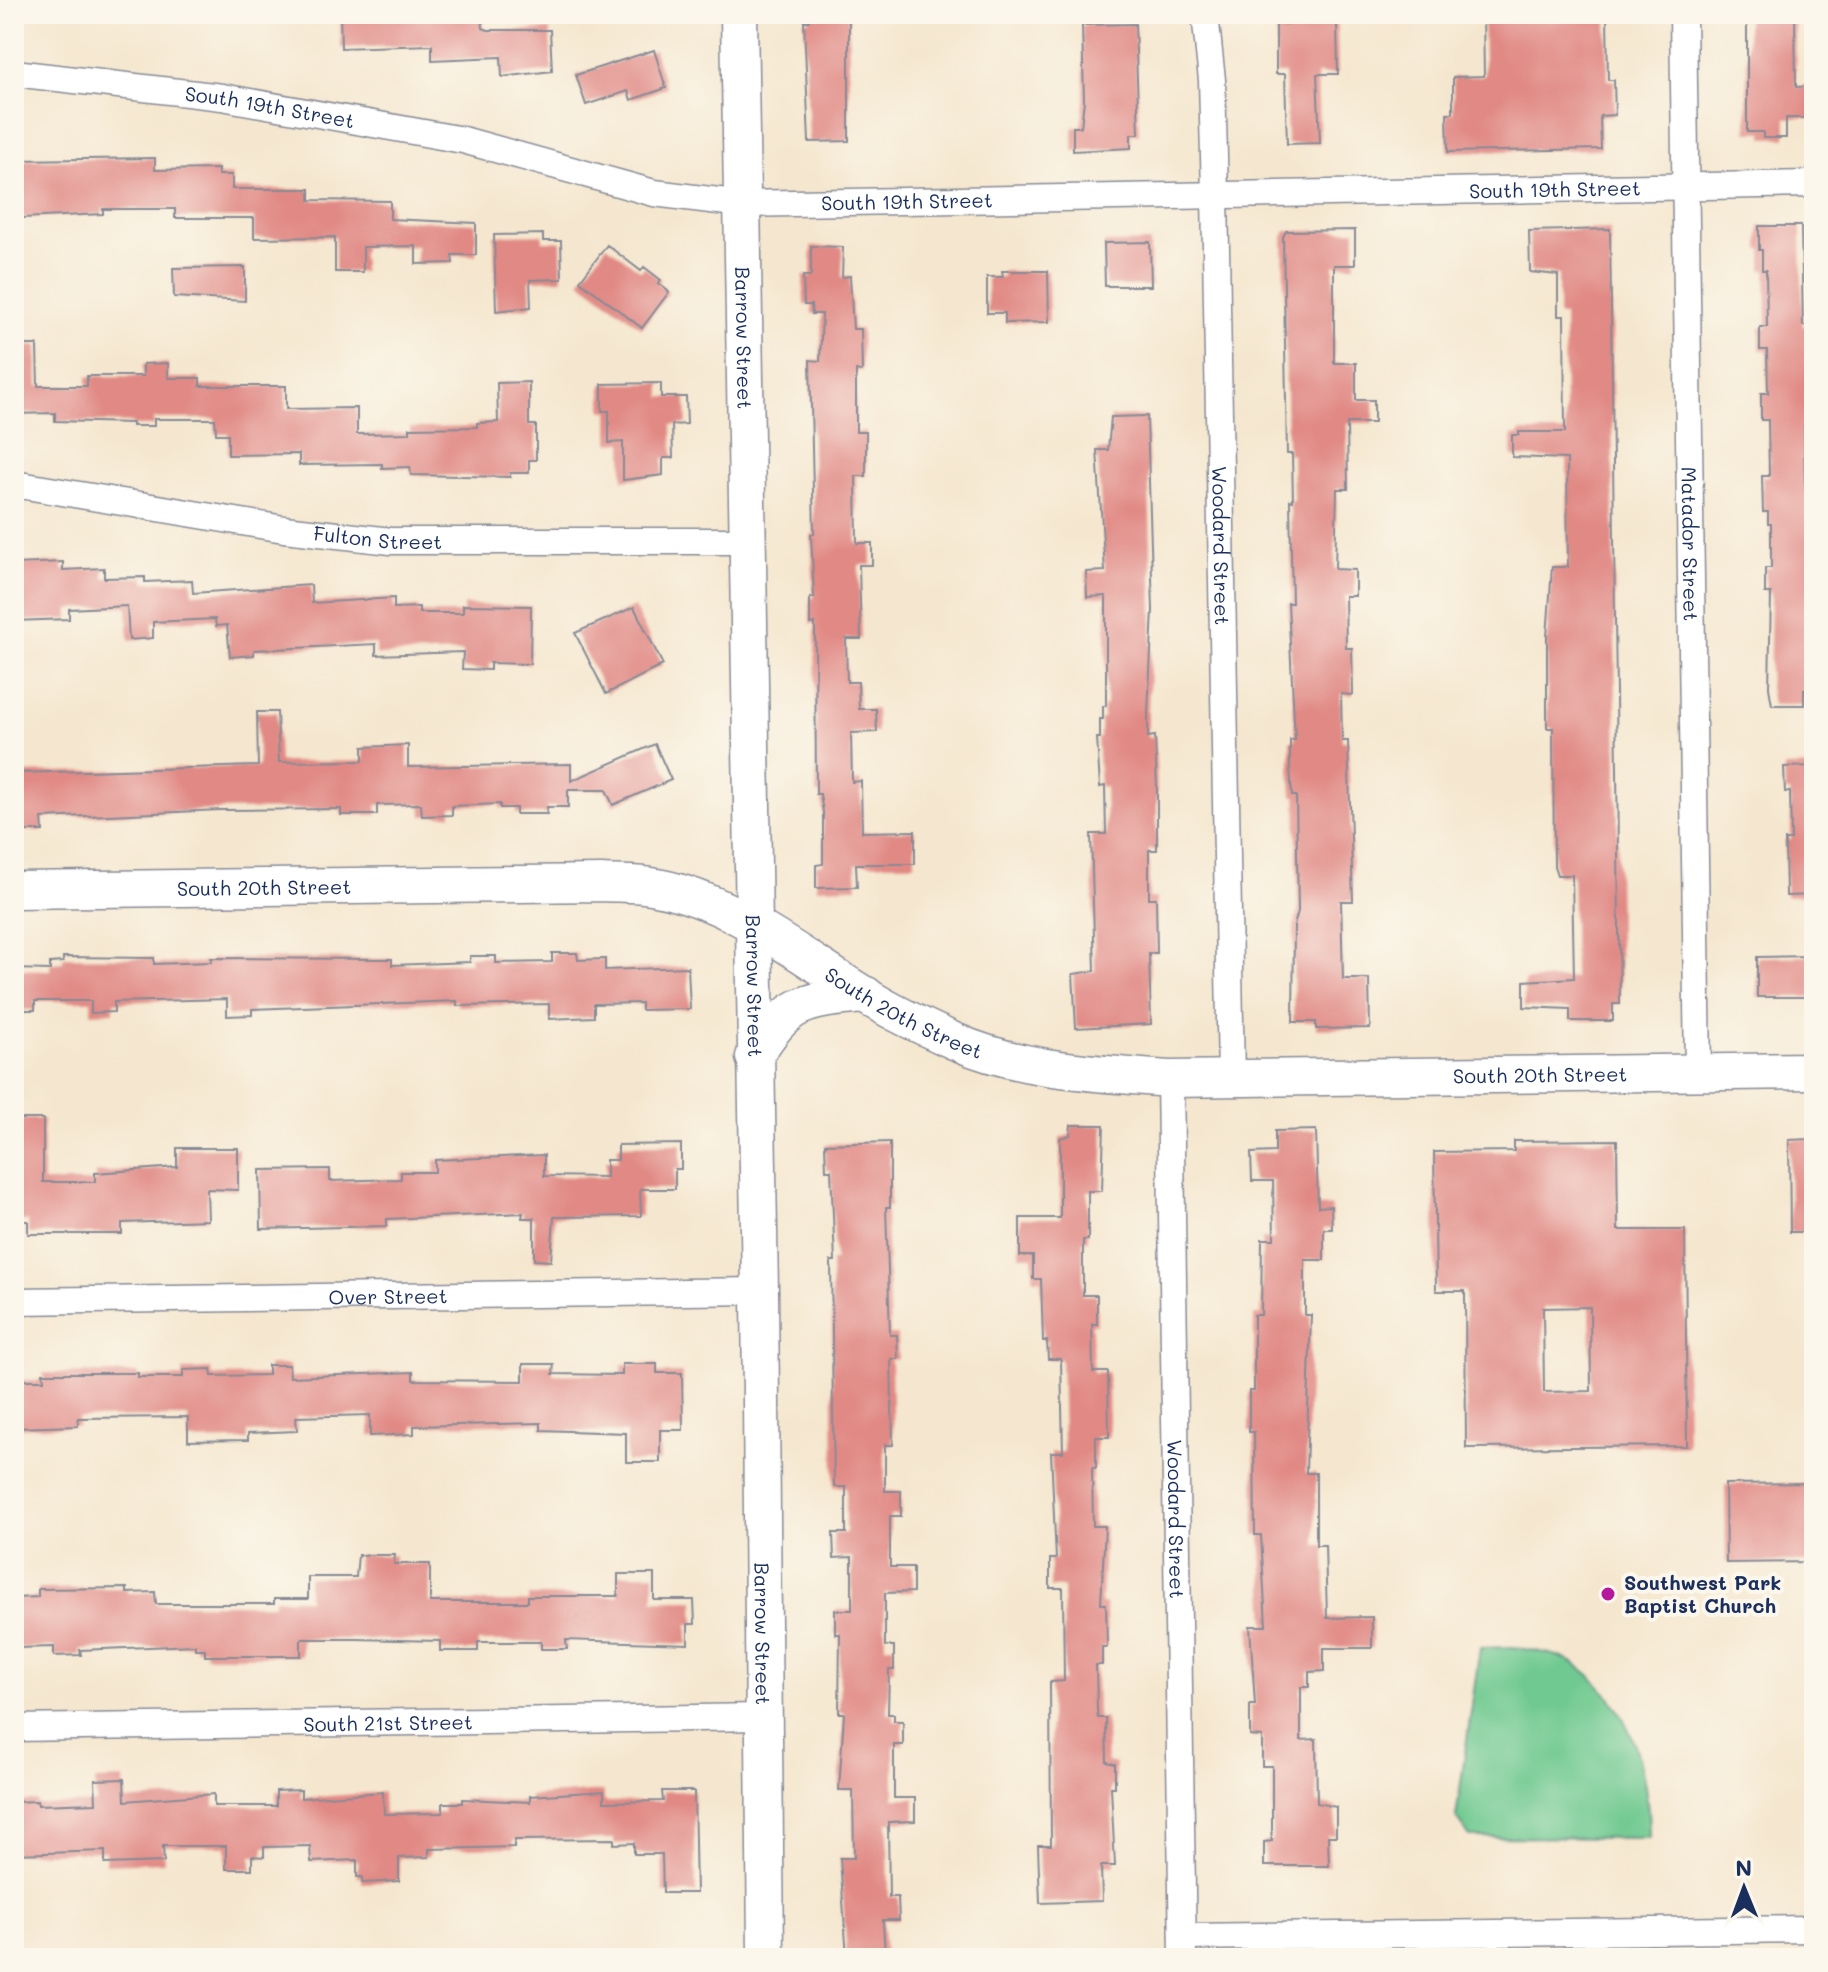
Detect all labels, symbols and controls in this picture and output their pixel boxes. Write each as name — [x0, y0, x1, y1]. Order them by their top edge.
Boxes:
street label: South 19th Street — [184, 80, 357, 133]
street label: South 19th Street — [1469, 174, 1641, 203]
street label: South 19th Street — [821, 186, 993, 216]
street label: Barrow Street — [730, 266, 758, 409]
street label: Woodard Street — [1207, 466, 1236, 625]
street label: Matador Street — [1676, 467, 1705, 621]
street label: Fulton Street — [312, 519, 442, 554]
street label: South 20th Street — [177, 873, 351, 901]
street label: Barrow Street — [741, 914, 769, 1057]
street label: South 20th Street — [820, 961, 986, 1064]
street label: South 20th Street — [1453, 1060, 1627, 1088]
street label: Over Street — [328, 1282, 448, 1310]
street label: Woodard Street — [1162, 1439, 1191, 1599]
street label: Barrow Street — [749, 1562, 777, 1705]
place label: Southwest Park Baptist Church — [1624, 1569, 1781, 1618]
marker: Southwest Park Baptist Church — [1599, 1585, 1617, 1603]
street label: South 21st Street — [303, 1708, 473, 1737]
north arrow — [1704, 1848, 1784, 1928]
text: N — [1735, 1853, 1752, 1882]

